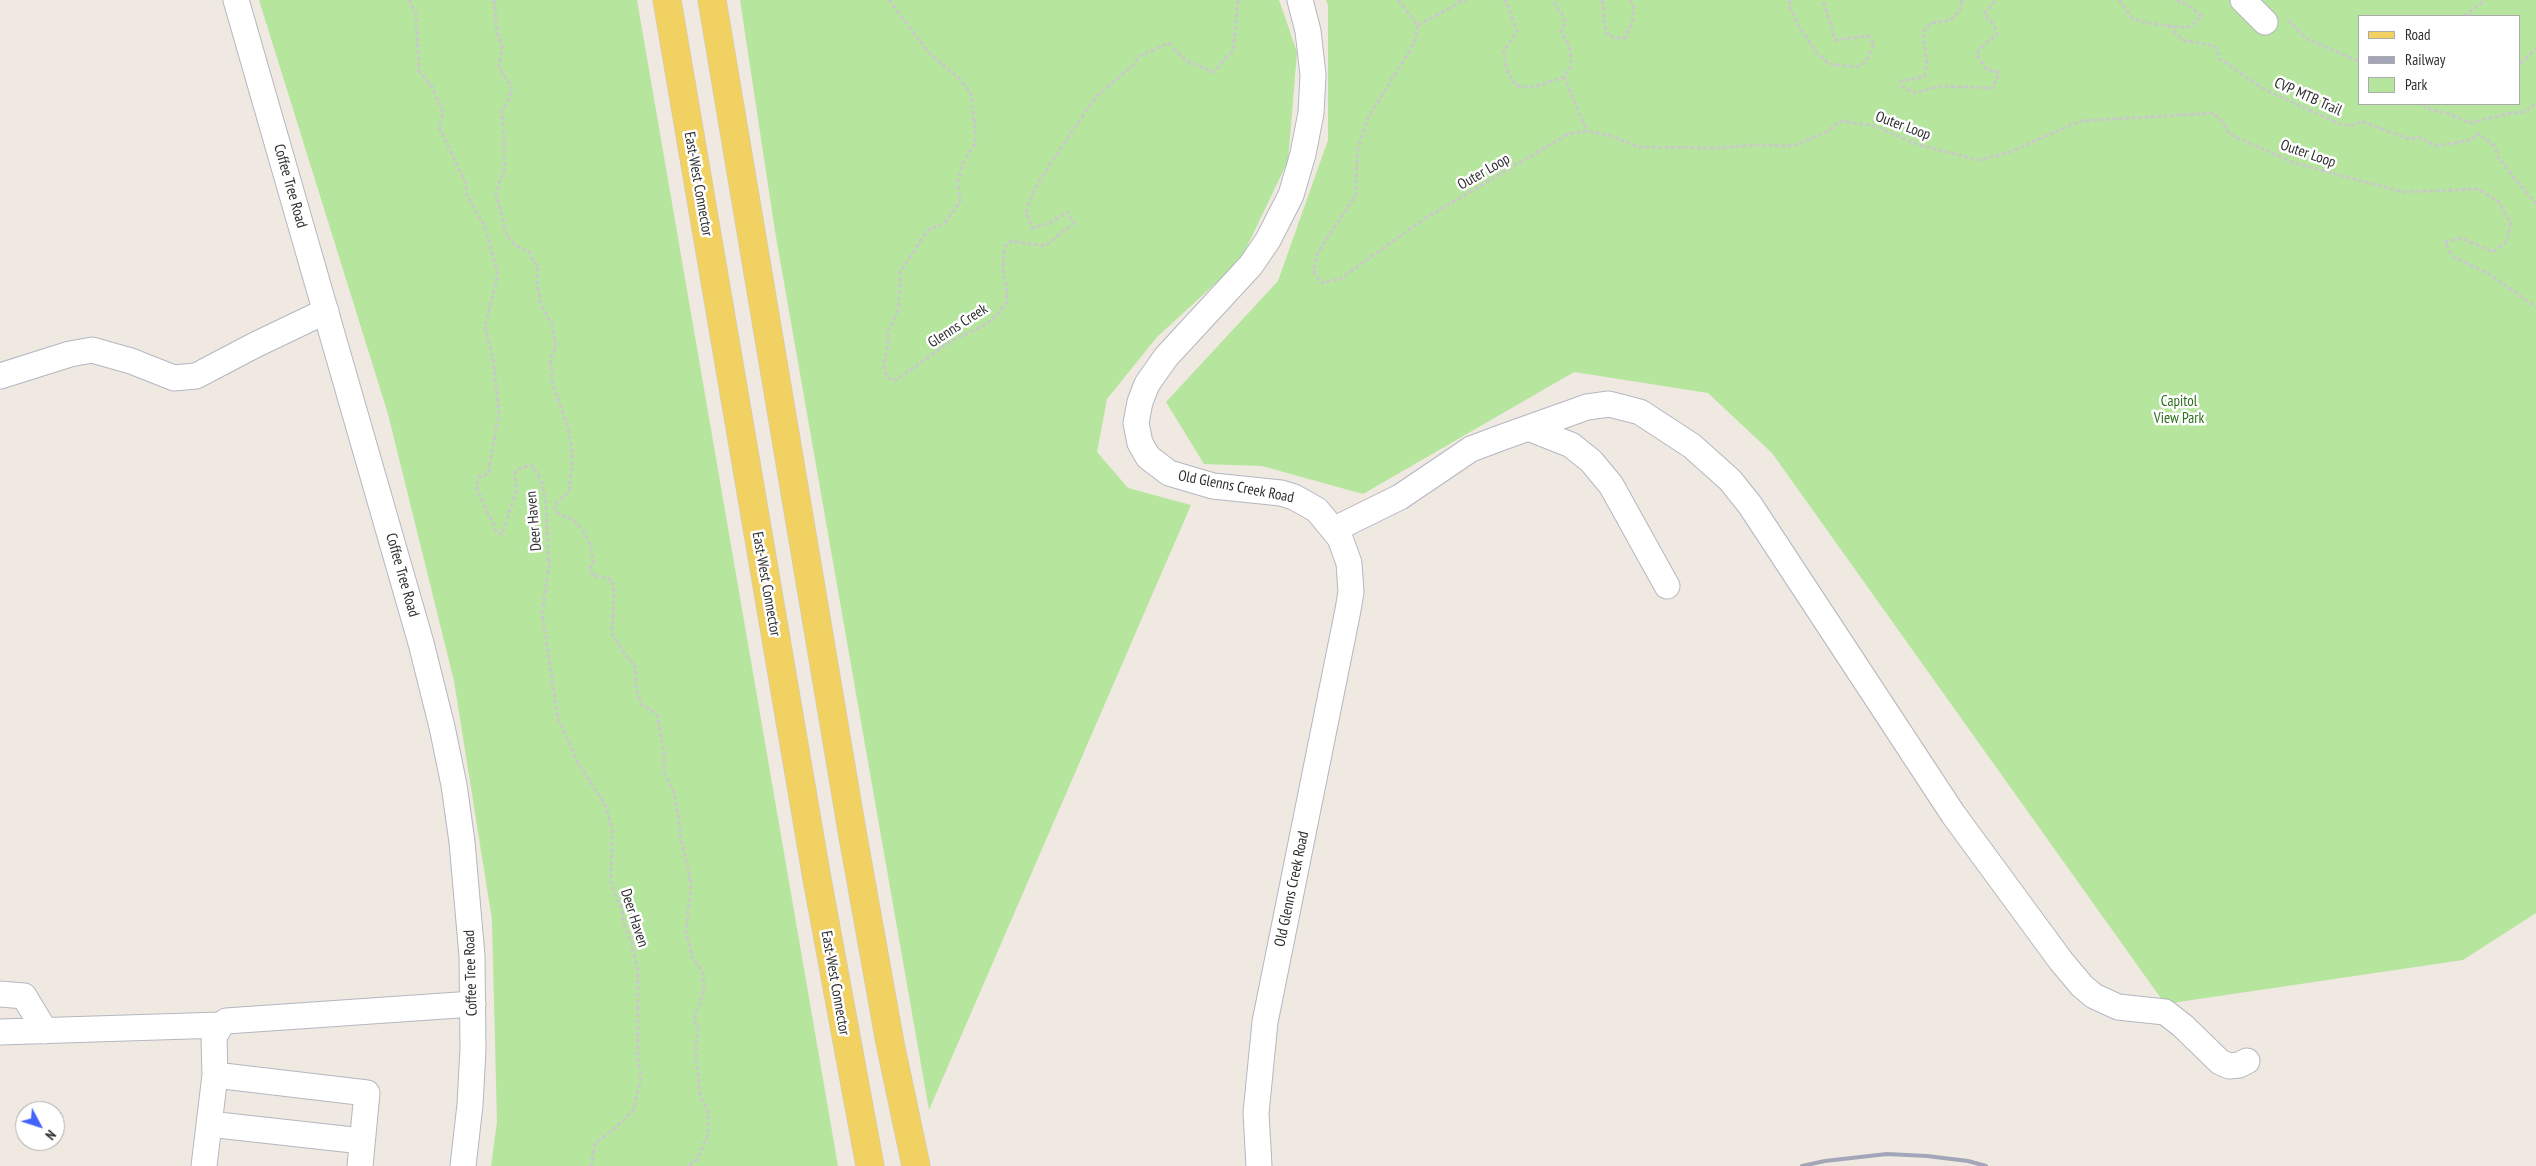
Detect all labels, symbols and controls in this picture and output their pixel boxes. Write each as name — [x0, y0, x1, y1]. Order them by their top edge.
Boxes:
legend — [2358, 15, 2521, 105]
text: Road — [2405, 25, 2431, 44]
text: Railway — [2405, 50, 2445, 69]
street label: CVP MTB Trail — [2271, 74, 2345, 120]
text: Park — [2405, 75, 2427, 94]
street label: Outer Loop — [1873, 108, 1933, 144]
street label: East-West Connector — [680, 130, 716, 238]
street label: Outer Loop — [2278, 136, 2338, 172]
street label: Coffee Tree Road — [269, 142, 311, 230]
street label: Outer Loop — [1455, 150, 1513, 194]
street label: Glenns Creek — [925, 300, 991, 352]
park label: Capitol View Park — [2154, 393, 2204, 428]
street label: Old Glenns Creek Road — [1177, 467, 1295, 507]
street label: Deer Haven — [522, 490, 546, 552]
street label: East-West Connector — [748, 530, 784, 638]
street label: Coffee Tree Road — [381, 531, 423, 619]
street label: Old Glenns Creek Road — [1271, 830, 1313, 948]
street label: Deer Haven — [616, 887, 652, 949]
street label: East-West Connector — [817, 929, 853, 1037]
street label: Coffee Tree Road — [460, 930, 482, 1016]
north arrow — [15, 1101, 65, 1151]
text: N — [41, 1126, 60, 1144]

